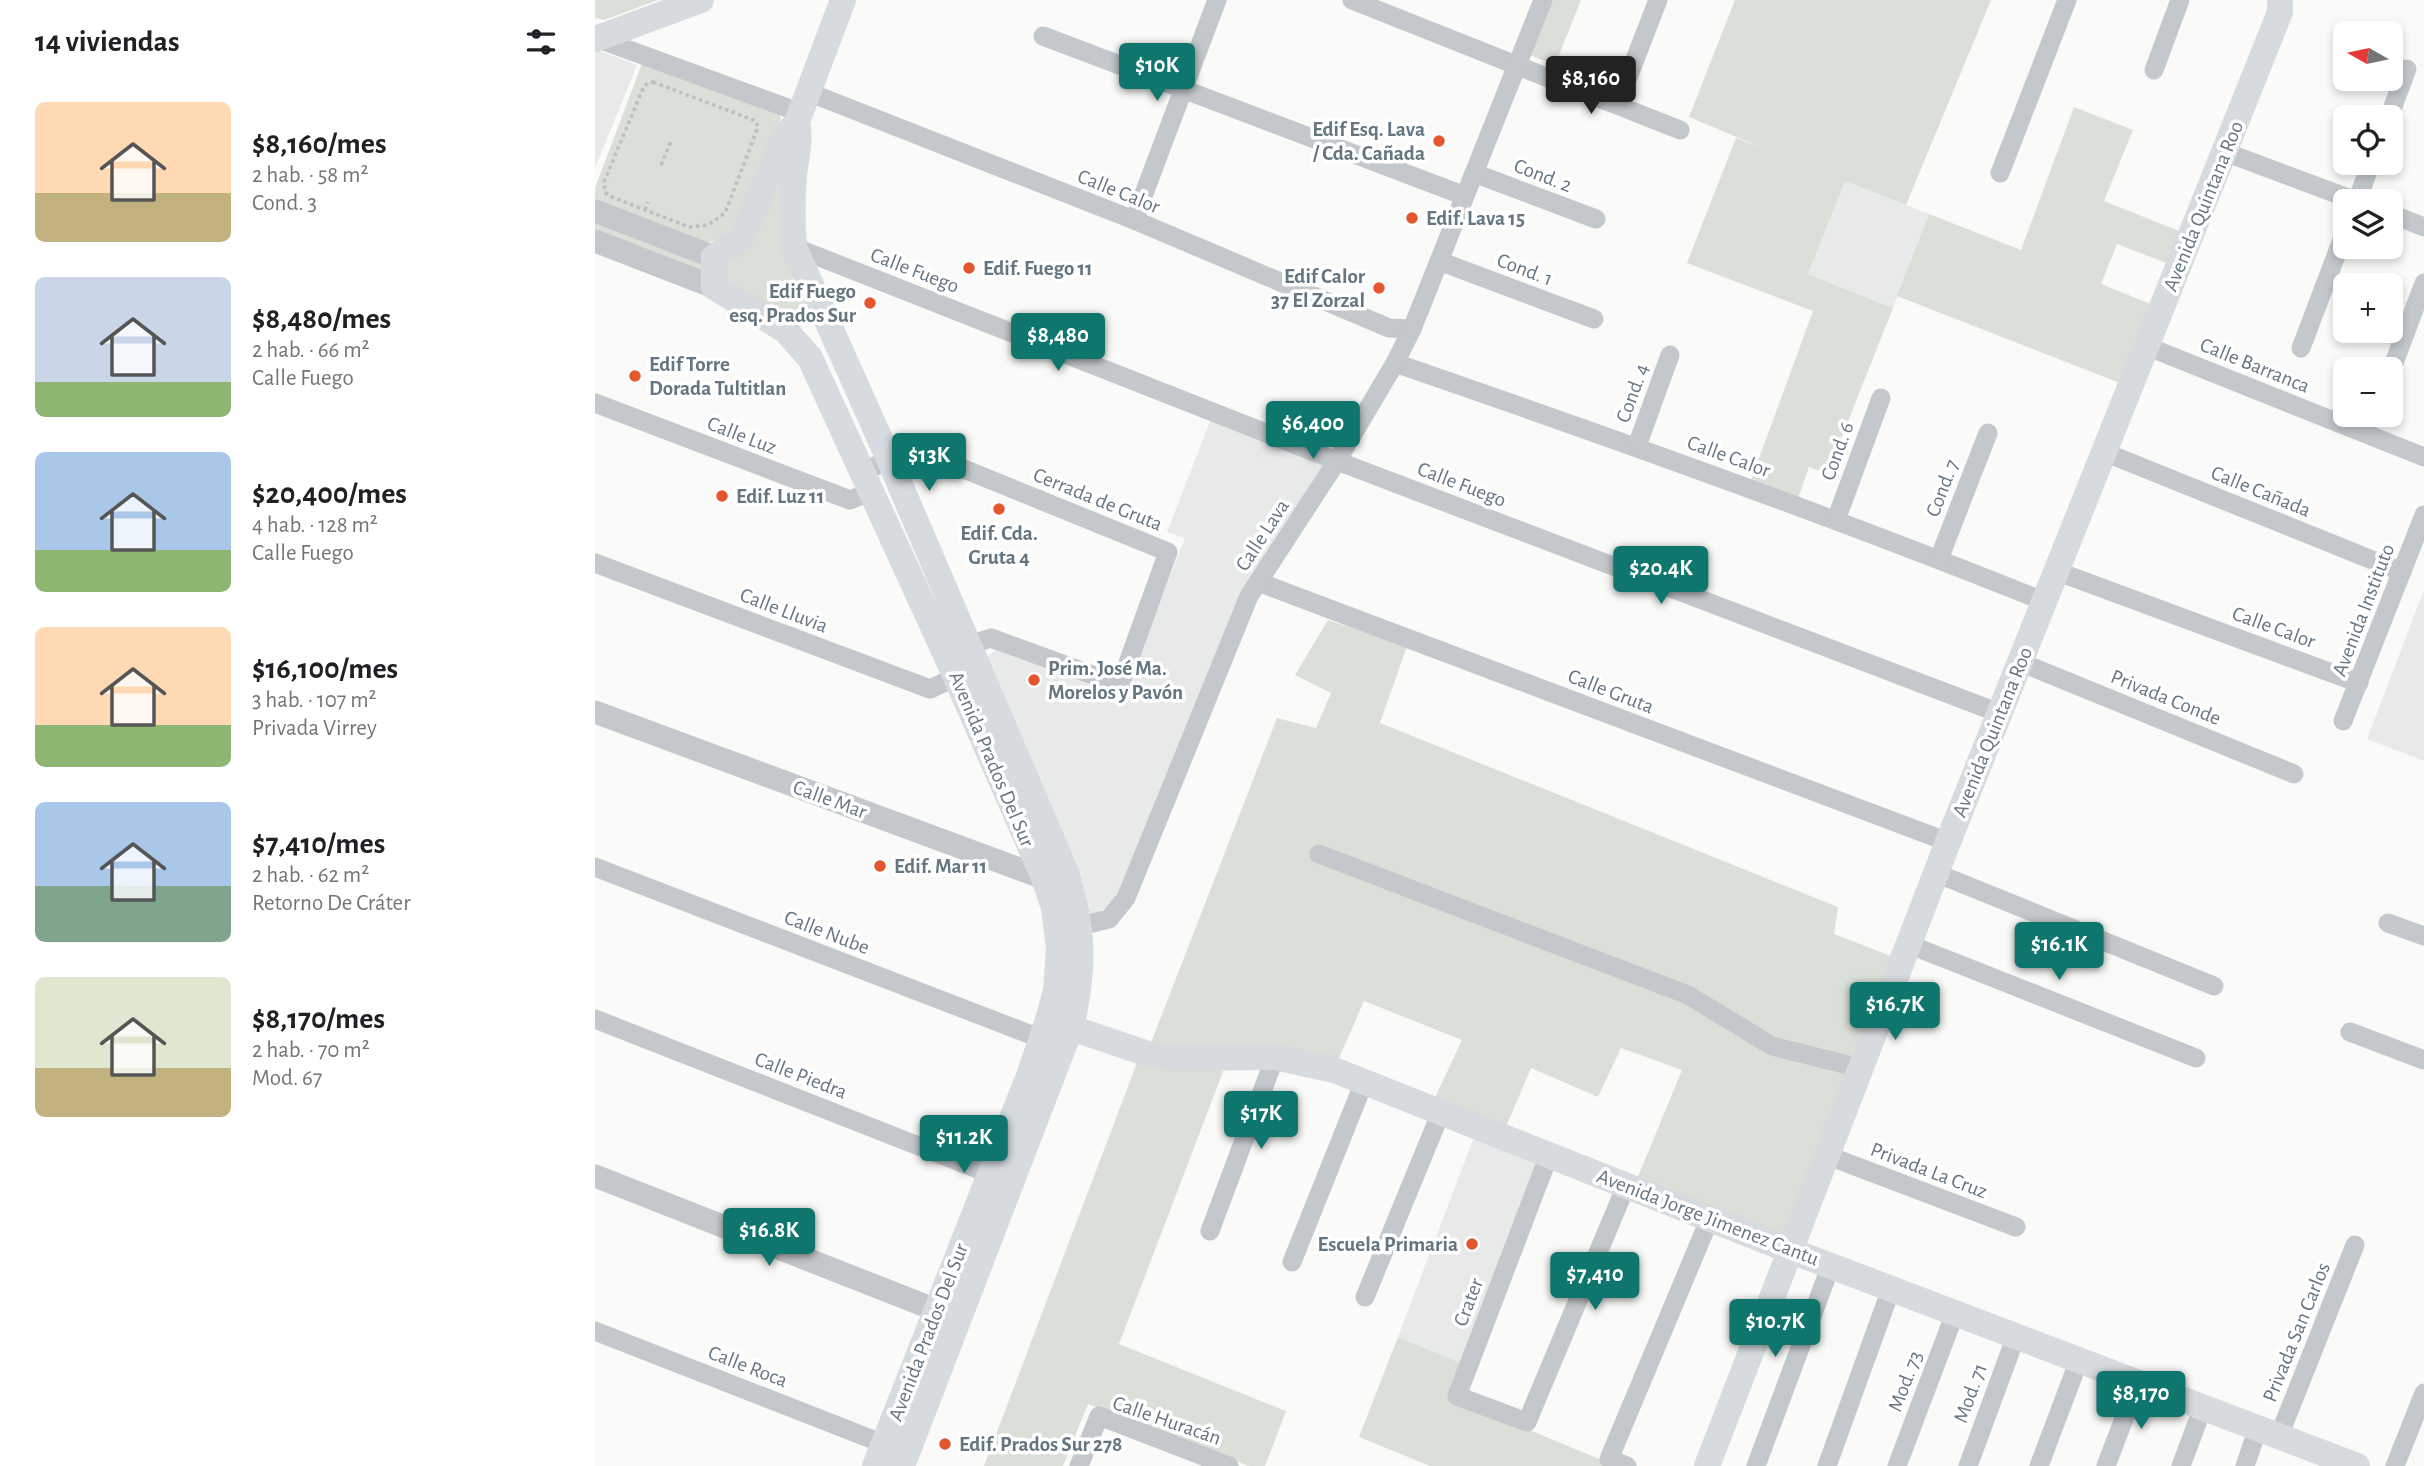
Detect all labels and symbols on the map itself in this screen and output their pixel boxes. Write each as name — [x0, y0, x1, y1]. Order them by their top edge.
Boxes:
north arrow — [2333, 21, 2403, 91]
pin: $10K — [1116, 43, 1198, 103]
pin: $8,160 — [1534, 57, 1648, 116]
street label: Avenida Quintana Roo — [2160, 118, 2247, 294]
place label: Edif Esq. Lava / Cda. Cañada — [1312, 119, 1425, 164]
marker: Edif Esq. Lava / Cda. Cañada — [1431, 133, 1447, 149]
street label: Cond. 2 — [1511, 155, 1575, 196]
street label: Calle Calor — [1075, 165, 1163, 218]
place label: Edif. Lava 15 — [1426, 208, 1525, 229]
marker: Edif. Lava 15 — [1404, 210, 1420, 226]
street label: Calle Fuego — [868, 244, 962, 297]
street label: Cond. 1 — [1494, 249, 1556, 290]
place label: Edif. Fuego 11 — [983, 258, 1093, 279]
marker: Edif. Fuego 11 — [961, 260, 977, 276]
place label: Edif Calor 37 El Zorzal — [1271, 266, 1366, 311]
marker: Edif Calor 37 El Zorzal — [1371, 280, 1387, 296]
place label: Edif Fuego esq. Prados Sur — [729, 281, 857, 326]
marker: Edif Fuego esq. Prados Sur — [862, 295, 878, 311]
pin: $8,480 — [1001, 314, 1115, 373]
street label: Calle Barranca — [2197, 334, 2313, 397]
place label: Edif Torre Dorada Tultitlan — [649, 354, 786, 399]
street label: Cond. 4 — [1612, 361, 1653, 425]
marker: Edif Torre Dorada Tultitlan — [627, 368, 643, 384]
pin: $6,400 — [1256, 402, 1370, 461]
street label: Calle Luz — [704, 413, 779, 458]
street label: Cond. 6 — [1817, 419, 1858, 483]
street label: Calle Calor — [1684, 432, 1773, 481]
pin: $13K — [888, 434, 970, 493]
street label: Cond. 7 — [1922, 456, 1963, 520]
street label: Calle Fuego — [1415, 458, 1509, 511]
street label: Calle Cañada — [2208, 462, 2314, 521]
street label: Cerrada de Gruta — [1030, 464, 1166, 535]
place label: Edif. Luz 11 — [736, 486, 824, 507]
marker: Edif. Luz 11 — [714, 488, 730, 504]
street label: Calle Lava — [1232, 496, 1293, 575]
marker: Edif. Cda. Gruta 4 — [991, 501, 1007, 517]
place label: Edif. Cda. Gruta 4 — [960, 523, 1038, 568]
street label: Avenida Instituto — [2329, 541, 2398, 679]
pin: $20.4K — [1604, 546, 1718, 606]
street label: Calle Lluvia — [737, 584, 831, 637]
street label: Calle Calor — [2229, 603, 2318, 652]
street label: Avenida Quintana Roo — [1949, 644, 2036, 820]
place label: Prim. José Ma. Morelos y Pavón — [1048, 658, 1183, 703]
street label: Calle Gruta — [1565, 665, 1657, 718]
street label: Privada Conde — [2108, 666, 2224, 729]
street label: Avenida Prados Del Sur — [945, 668, 1038, 850]
marker: Prim. José Ma. Morelos y Pavón — [1026, 672, 1042, 688]
street label: Calle Mar — [790, 776, 870, 823]
place label: Edif. Mar 11 — [894, 856, 987, 877]
marker: Edif. Mar 11 — [872, 858, 888, 874]
street label: Calle Nube — [781, 907, 872, 958]
pin: $16.1K — [2002, 922, 2116, 982]
pin: $16.7K — [1838, 982, 1952, 1042]
street label: Calle Piedra — [752, 1048, 850, 1103]
pin: $17K — [1220, 1092, 1302, 1151]
pin: $11.2K — [907, 1116, 1021, 1175]
street label: Privada La Cruz — [1868, 1139, 1990, 1202]
street label: Avenida Jorge Jimenez Cantu — [1594, 1165, 1822, 1270]
pin: $16.8K — [712, 1208, 826, 1268]
place label: Escuela Primaria — [1318, 1234, 1458, 1255]
marker: Escuela Primaria — [1464, 1236, 1480, 1252]
street label: Avenida Prados Del Sur — [885, 1240, 972, 1424]
pin: $7,410 — [1538, 1252, 1652, 1312]
street label: Privada San Carlos — [2259, 1259, 2334, 1405]
street label: Crater — [1450, 1275, 1487, 1329]
pin: $10.7K — [1718, 1300, 1832, 1359]
street label: Calle Roca — [705, 1342, 791, 1391]
street label: Mod. 73 — [1884, 1348, 1927, 1414]
street label: Mod. 71 — [1950, 1361, 1991, 1426]
pin: $8,170 — [2084, 1372, 2198, 1431]
street label: Calle Huracán — [1110, 1392, 1224, 1449]
place label: Edif. Prados Sur 278 — [959, 1434, 1122, 1455]
marker: Edif. Prados Sur 278 — [937, 1436, 953, 1452]

